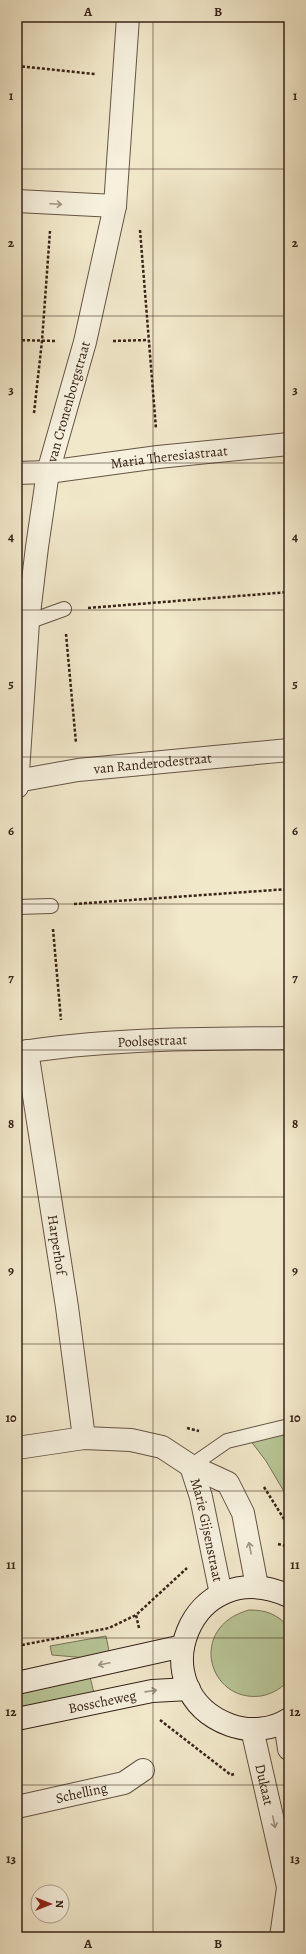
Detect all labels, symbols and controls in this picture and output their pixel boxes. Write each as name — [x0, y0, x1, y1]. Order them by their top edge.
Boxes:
text: A — [83, 3, 93, 20]
text: B — [214, 3, 222, 20]
text: 1 — [9, 87, 14, 104]
text: 1 — [293, 87, 298, 104]
one-way arrow — [49, 200, 62, 207]
text: 2 — [8, 234, 15, 251]
text: 2 — [292, 234, 299, 251]
street label: van Cronenborgstraat — [42, 338, 94, 465]
text: 3 — [8, 381, 14, 398]
text: 3 — [292, 381, 298, 398]
street label: Maria Theresiastraat — [109, 441, 229, 473]
text: 4 — [8, 528, 14, 545]
text: 4 — [292, 528, 298, 545]
text: 5 — [8, 675, 14, 692]
text: 5 — [292, 675, 298, 692]
street label: van Randerodestraat — [92, 748, 213, 778]
text: 6 — [8, 822, 14, 839]
text: 6 — [292, 822, 298, 839]
text: 7 — [8, 969, 14, 986]
text: 7 — [292, 969, 298, 986]
street label: Poolsestraat — [117, 1030, 188, 1051]
text: 8 — [8, 1115, 14, 1132]
text: 8 — [292, 1115, 298, 1132]
street label: Harperhof — [43, 1213, 72, 1278]
text: 9 — [8, 1262, 14, 1279]
text: 9 — [292, 1262, 298, 1279]
text: 10 — [5, 1409, 17, 1426]
text: 10 — [289, 1409, 301, 1426]
street label: Marie Gijsenstraat — [186, 1475, 228, 1584]
one-way arrow — [245, 1542, 253, 1555]
text: 11 — [6, 1556, 16, 1573]
text: 11 — [290, 1556, 300, 1573]
one-way arrow — [98, 1661, 111, 1669]
street label: Bosscheweg — [66, 1685, 138, 1718]
one-way arrow — [144, 1687, 157, 1695]
text: 12 — [6, 1703, 17, 1720]
text: 12 — [290, 1703, 301, 1720]
street label: Dukaat — [251, 1762, 279, 1807]
street label: Schelling — [54, 1778, 109, 1808]
one-way arrow — [270, 1815, 278, 1828]
text: 13 — [6, 1850, 17, 1867]
text: 13 — [290, 1850, 301, 1867]
north arrow — [30, 1884, 70, 1924]
text: N — [52, 1900, 67, 1908]
text: A — [83, 1935, 93, 1952]
text: B — [214, 1935, 222, 1952]

